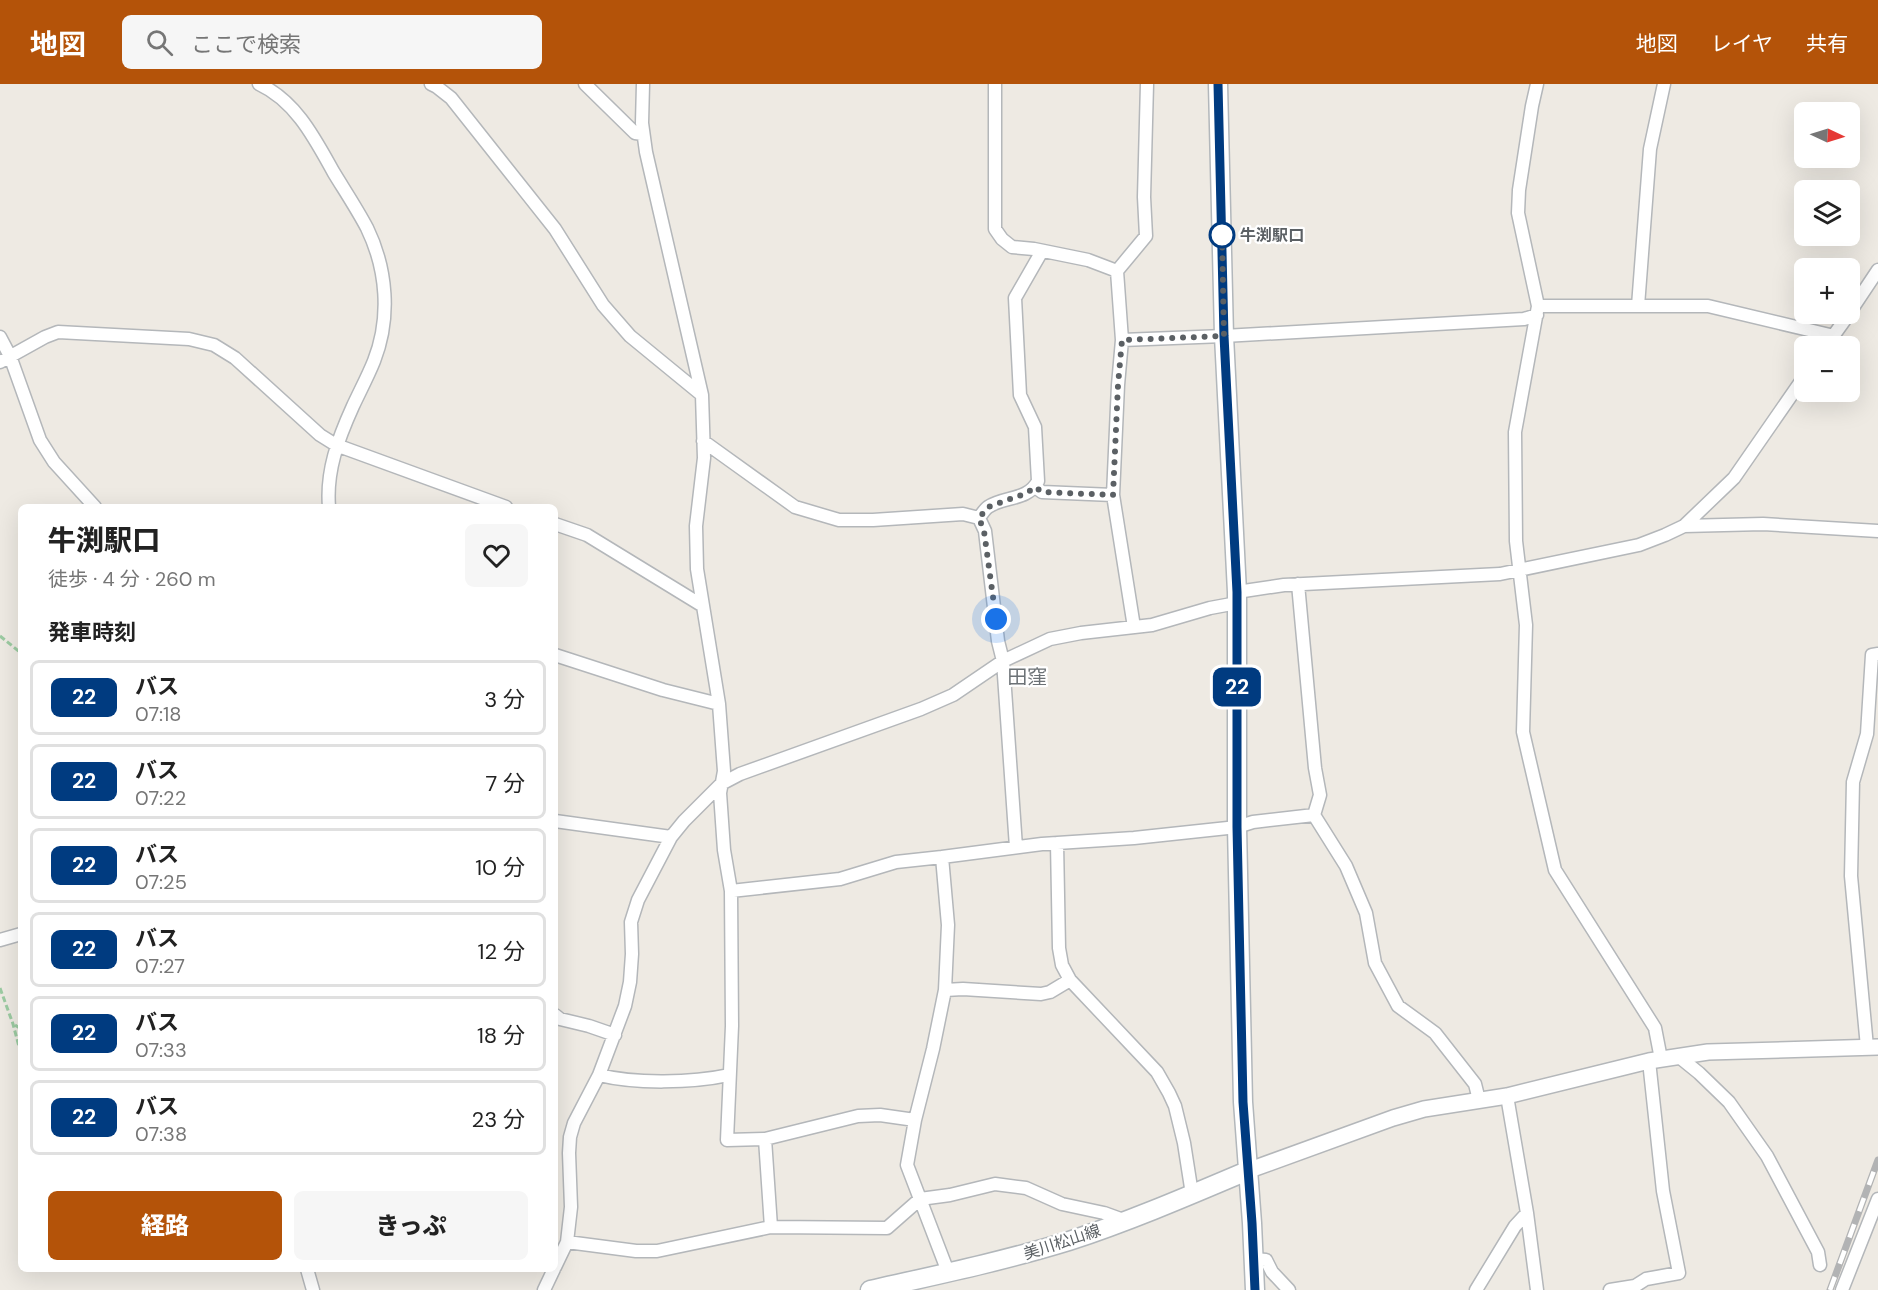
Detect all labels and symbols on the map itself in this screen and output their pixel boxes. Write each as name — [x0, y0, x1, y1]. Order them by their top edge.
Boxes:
north arrow — [1794, 102, 1860, 168]
marker: 牛渕駅口 — [1209, 222, 1235, 248]
place label: 牛渕駅口 — [1240, 225, 1304, 246]
your location — [981, 604, 1011, 634]
district label: 田窪 — [1007, 664, 1047, 690]
line badge: 22 — [1210, 668, 1264, 706]
street label: 美川松山線 — [1021, 1220, 1103, 1264]

